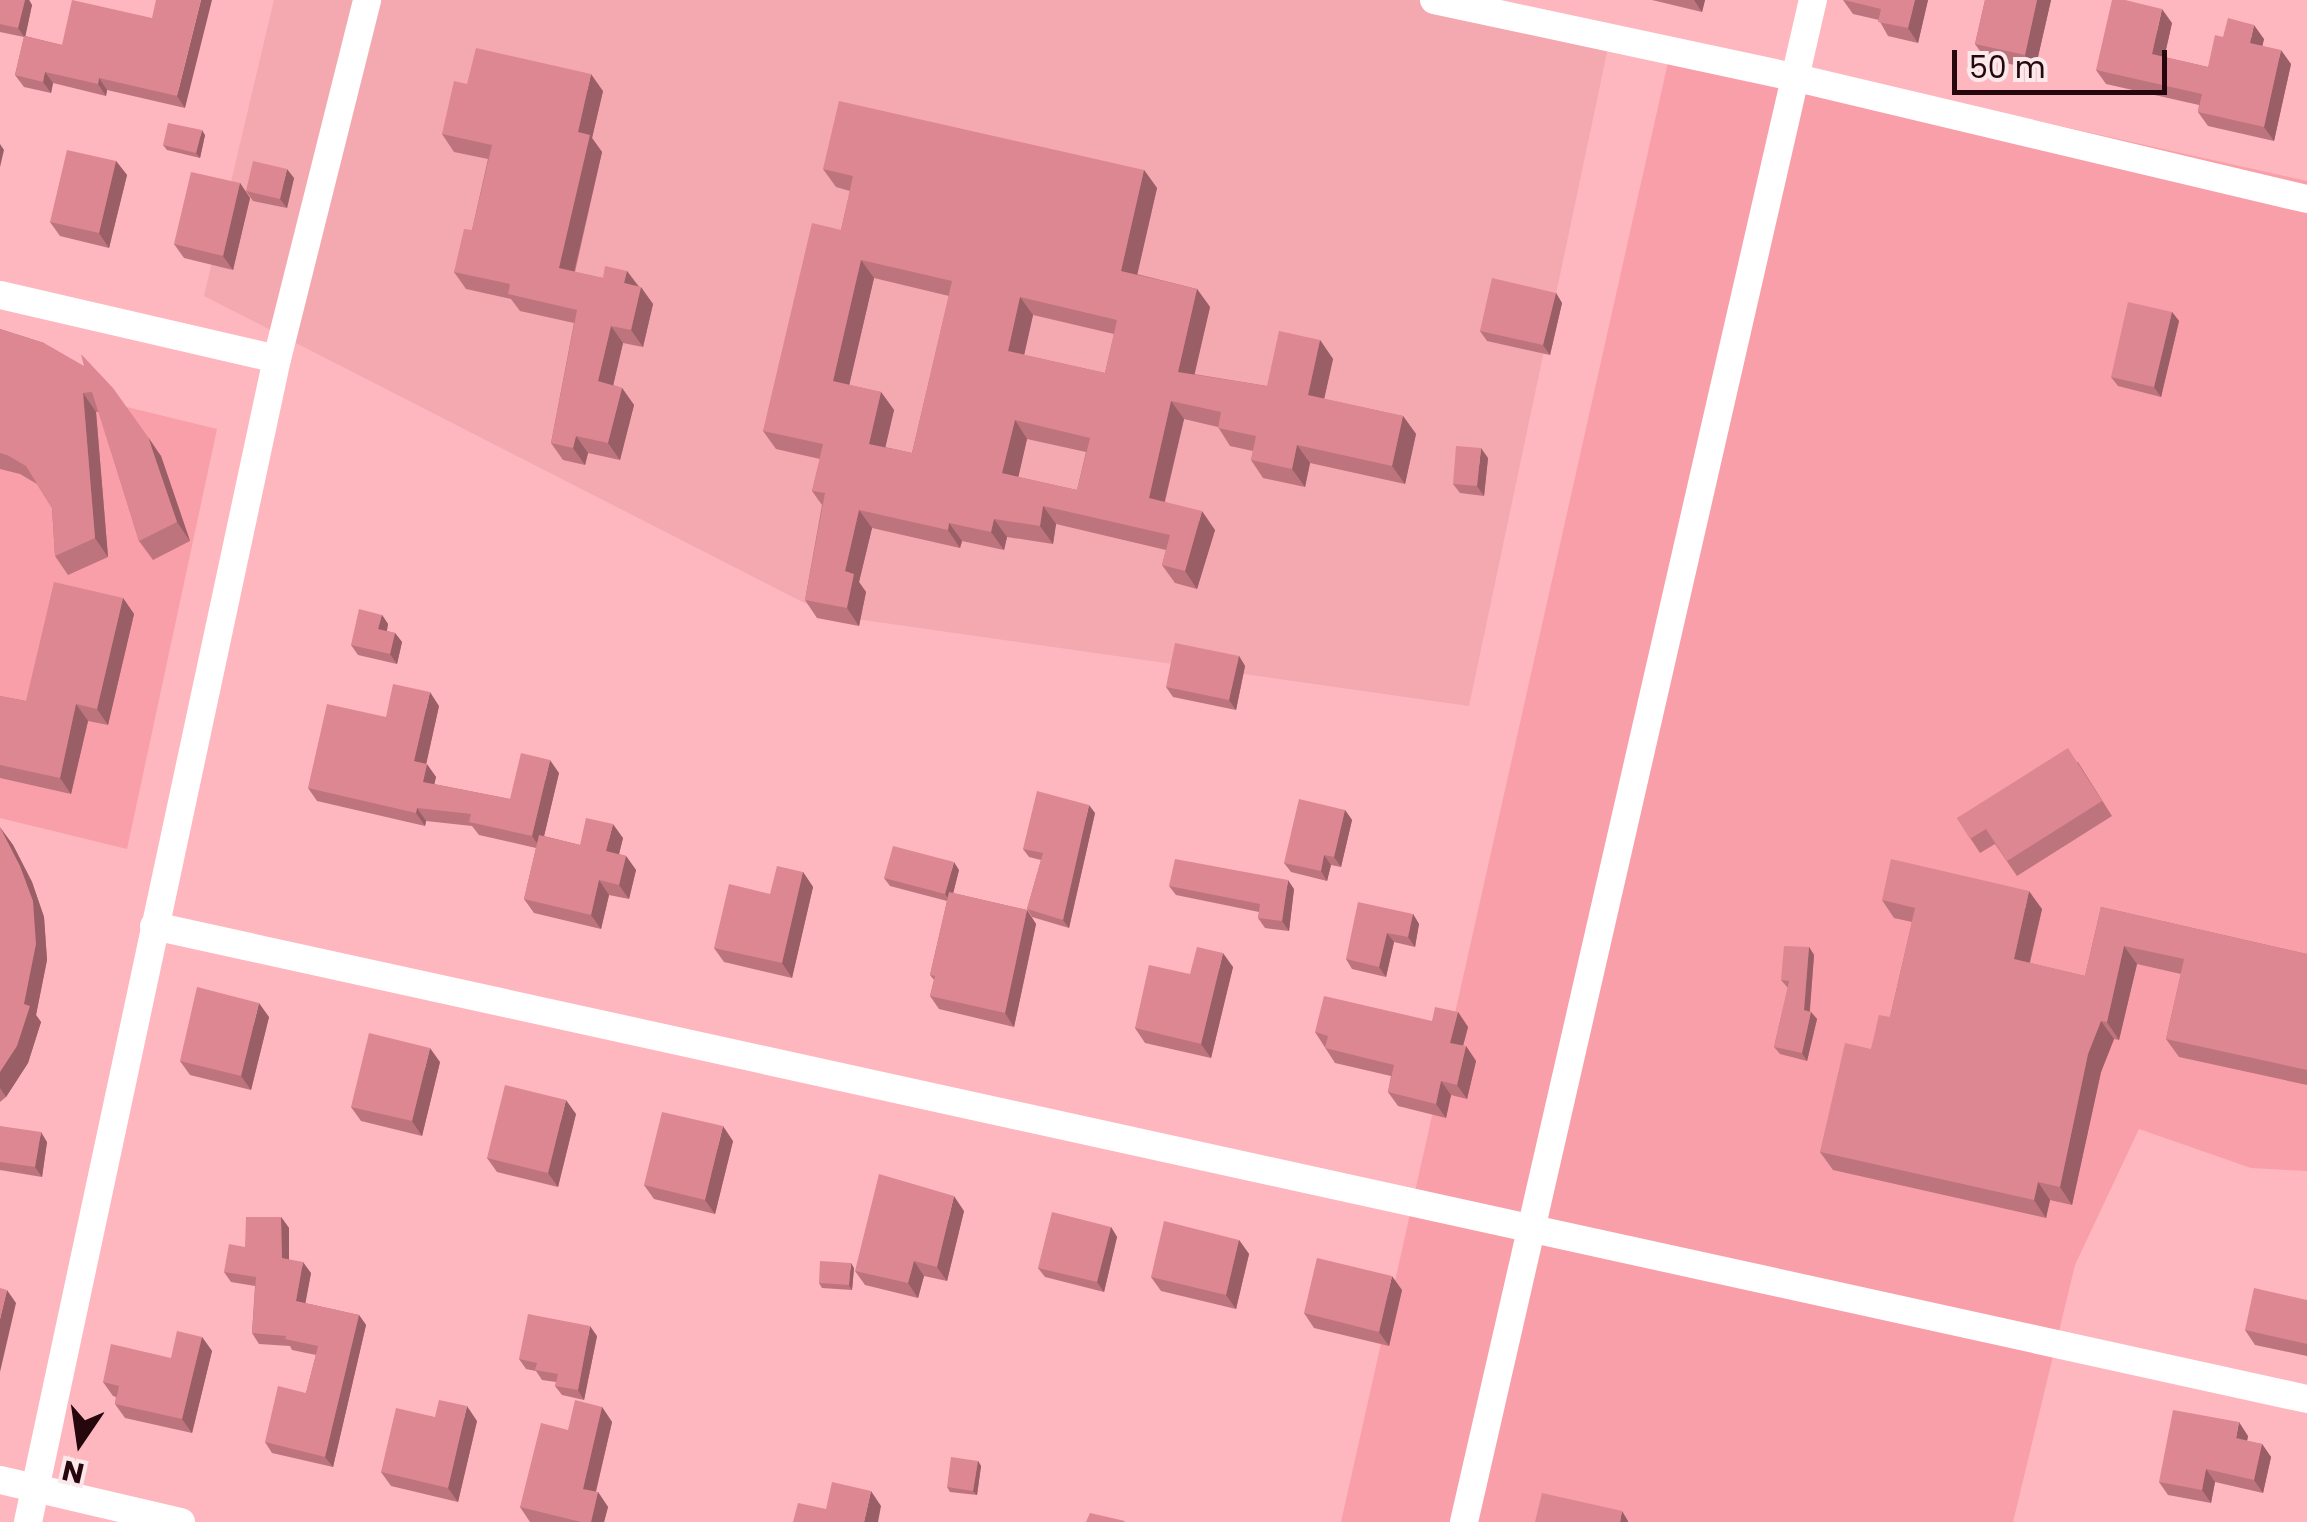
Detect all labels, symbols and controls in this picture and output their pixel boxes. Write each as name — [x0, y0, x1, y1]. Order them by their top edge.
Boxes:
scale bar — [1957, 30, 2172, 92]
text: 50 m — [1969, 46, 2046, 89]
north arrow — [30, 1392, 130, 1492]
text: N — [58, 1450, 88, 1493]

